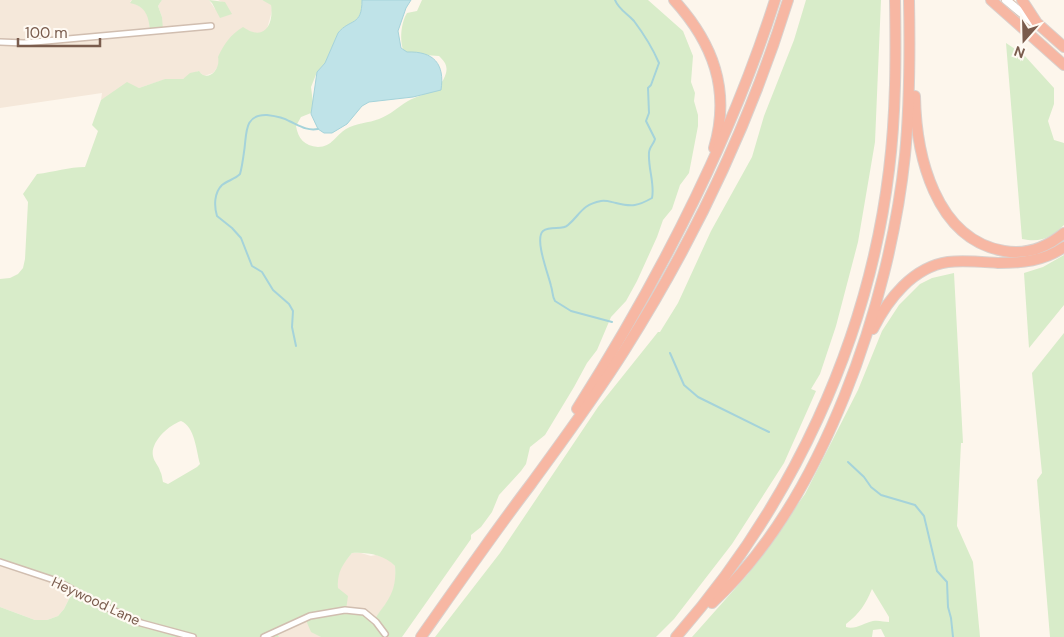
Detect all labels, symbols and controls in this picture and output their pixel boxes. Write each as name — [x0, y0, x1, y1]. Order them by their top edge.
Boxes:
scale bar — [18, 15, 100, 47]
north arrow — [999, 15, 1049, 65]
text: 100 m — [25, 23, 68, 43]
text: N — [1012, 42, 1027, 62]
street label: Heywood Lane — [49, 573, 143, 629]

